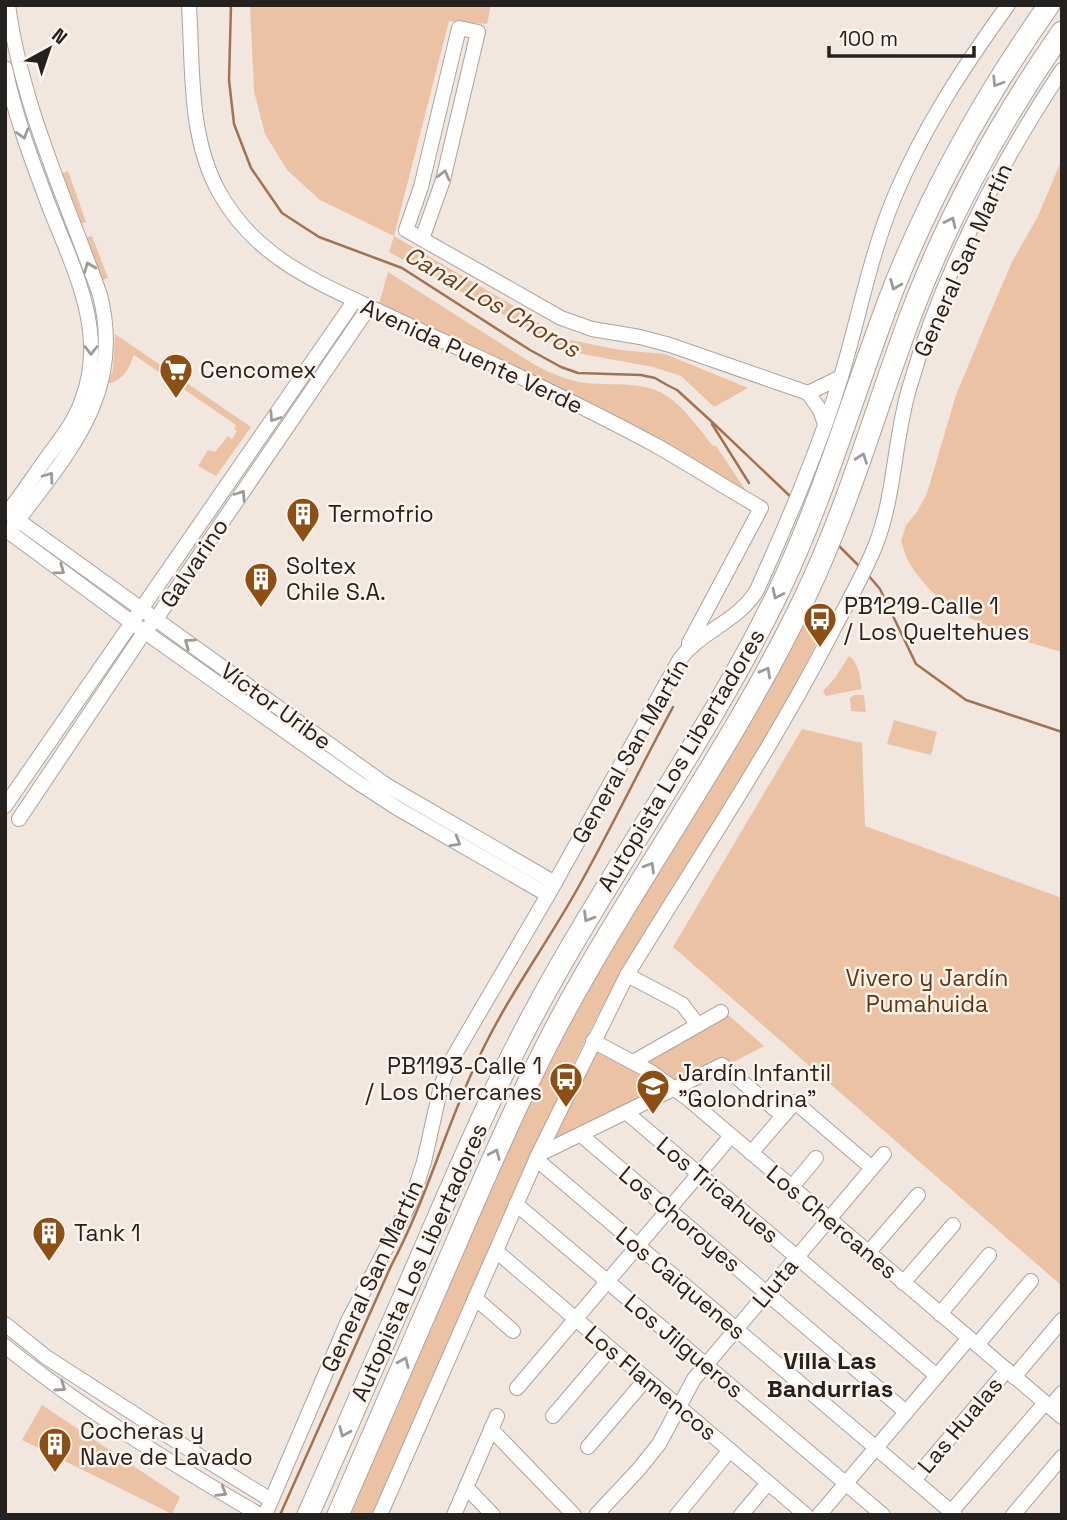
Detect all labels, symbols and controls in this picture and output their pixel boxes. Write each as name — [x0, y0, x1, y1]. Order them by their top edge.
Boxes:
north arrow — [14, 14, 84, 84]
scale bar — [829, 14, 974, 58]
text: N — [47, 23, 73, 50]
text: 100 m — [839, 25, 898, 52]
one-way arrow — [993, 75, 1006, 88]
one-way arrow — [15, 128, 29, 140]
street label: General San Martín — [907, 158, 1019, 362]
one-way arrow — [436, 169, 451, 181]
one-way arrow — [943, 217, 957, 229]
water label: Canal Los Choros — [399, 239, 587, 365]
one-way arrow — [83, 261, 97, 274]
one-way arrow — [889, 278, 903, 291]
street label: Avenida Puente Verde — [356, 291, 588, 421]
one-way arrow — [83, 345, 99, 356]
supermarket icon: Cencomex — [157, 351, 195, 400]
place label: Cencomex — [200, 355, 317, 385]
one-way arrow — [270, 409, 282, 422]
one-way arrow — [854, 452, 868, 464]
one-way arrow — [41, 472, 53, 484]
one-way arrow — [233, 490, 246, 503]
building icon: Termofrio — [284, 495, 322, 544]
place label: Termofrio — [328, 499, 434, 529]
street label: Galvarino — [153, 512, 235, 614]
place label: Soltex Chile S.A. — [286, 551, 386, 607]
building icon: Soltex Chile S.A. — [242, 560, 280, 609]
one-way arrow — [52, 561, 65, 574]
one-way arrow — [771, 587, 785, 599]
place label: PB1219-Calle 1 / Los Queltehues — [844, 591, 1029, 647]
bus stop icon: PB1219-Calle 1 / Los Queltehues — [801, 600, 839, 649]
street label: Autopista Los Libertadores — [591, 623, 771, 897]
one-way arrow — [185, 639, 197, 651]
street label: General San Martín — [565, 653, 695, 849]
street label: Víctor Uribe — [215, 656, 337, 756]
one-way arrow — [758, 667, 772, 680]
one-way arrow — [449, 834, 462, 847]
one-way arrow — [641, 862, 654, 875]
one-way arrow — [583, 910, 596, 923]
park label: Vivero y Jardín Pumahuida — [846, 963, 1008, 1019]
place label: PB1193-Calle 1 / Los Chercanes — [365, 1051, 542, 1107]
place label: Jardín Infantil "Golondrina" — [678, 1058, 831, 1114]
bus stop icon: PB1193-Calle 1 / Los Chercanes — [547, 1060, 585, 1109]
school or university icon: Jardín Infantil "Golondrina" — [634, 1067, 672, 1116]
street label: Autopista Los Libertadores — [344, 1118, 494, 1406]
street label: Los Tricahues — [651, 1130, 785, 1250]
one-way arrow — [487, 1149, 501, 1161]
street label: Los Chercanes — [760, 1158, 904, 1286]
street label: Los Choroyes — [613, 1159, 747, 1279]
street label: General San Martín — [314, 1175, 430, 1377]
building icon: Tank 1 — [30, 1214, 68, 1263]
place label: Tank 1 — [74, 1218, 141, 1248]
street label: Los Caiquenes — [610, 1220, 752, 1346]
street label: Lluta — [746, 1252, 804, 1314]
street label: Los Jilgueros — [618, 1287, 750, 1405]
street label: Los Flamencos — [579, 1319, 723, 1447]
district label: Villa Las Bandurrias — [767, 1345, 893, 1404]
one-way arrow — [396, 1357, 410, 1369]
street label: Las Hualas — [911, 1371, 1009, 1479]
one-way arrow — [53, 1379, 66, 1391]
place label: Cocheras y Nave de Lavado — [80, 1416, 253, 1472]
building icon: Cocheras y Nave de Lavado — [36, 1425, 74, 1474]
one-way arrow — [338, 1425, 352, 1438]
one-way arrow — [215, 1484, 228, 1497]

